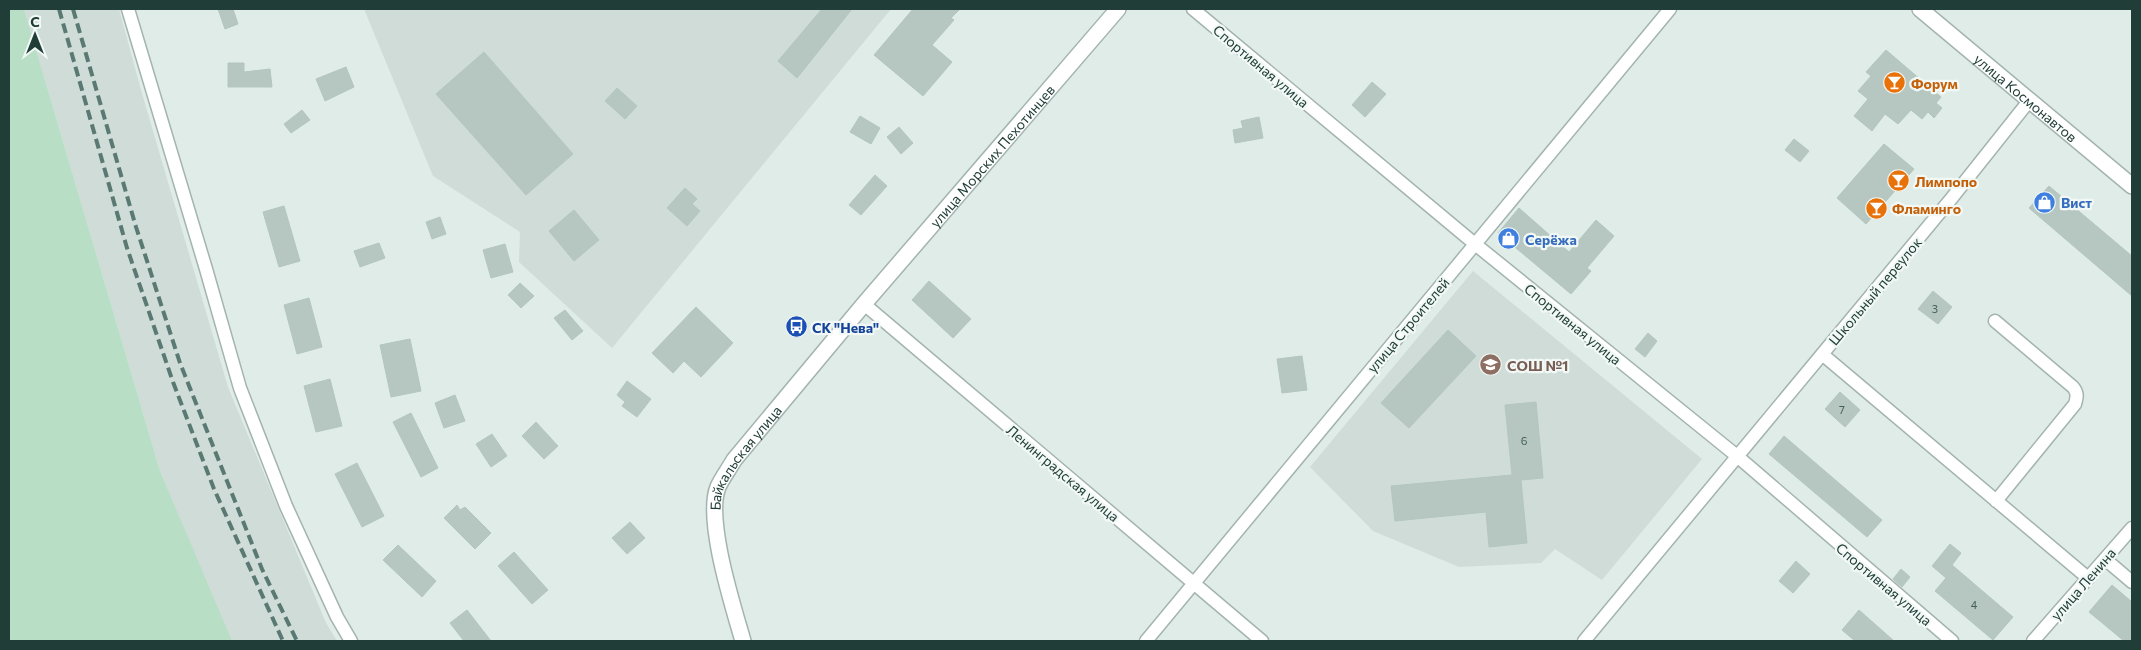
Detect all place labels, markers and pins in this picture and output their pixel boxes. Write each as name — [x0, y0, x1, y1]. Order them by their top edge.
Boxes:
bar icon: Форум — [1883, 71, 1907, 95]
place label: Форум — [1911, 75, 1958, 92]
bar icon: Лимпопо — [1887, 169, 1911, 193]
place label: Лимпопо — [1915, 173, 1977, 190]
shop icon: Вист — [2033, 190, 2057, 214]
place label: Вист — [2061, 194, 2092, 211]
bar icon: Фламинго — [1864, 196, 1888, 220]
place label: Фламинго — [1892, 200, 1961, 217]
shop icon: Серёжа — [1497, 227, 1521, 251]
place label: Серёжа — [1525, 231, 1577, 248]
bus stop icon: СК "Нева" — [784, 315, 808, 339]
place label: СК "Нева" — [812, 319, 879, 336]
school or university icon: СОШ №1 — [1479, 353, 1503, 377]
place label: СОШ №1 — [1507, 357, 1568, 374]

